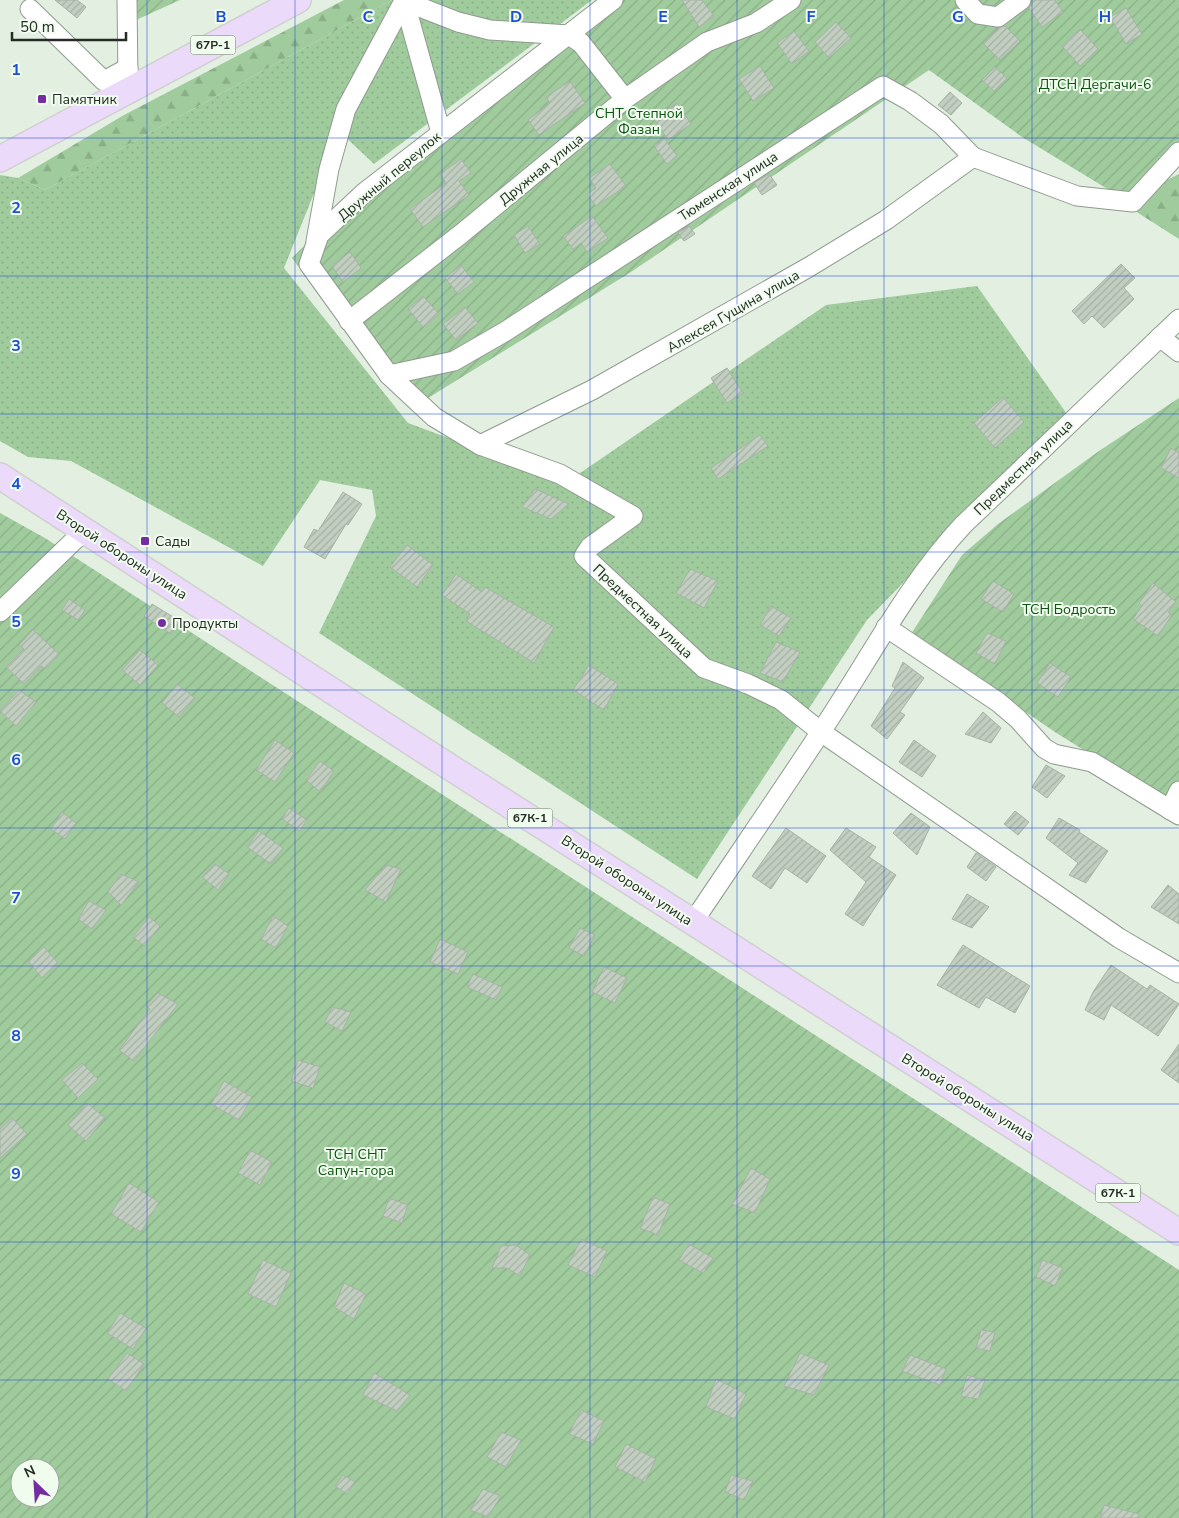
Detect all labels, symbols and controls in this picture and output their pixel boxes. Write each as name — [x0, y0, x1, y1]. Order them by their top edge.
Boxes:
text: B — [215, 6, 227, 28]
text: C — [363, 6, 374, 28]
text: D — [510, 6, 522, 28]
text: E — [658, 6, 668, 28]
text: F — [807, 6, 816, 28]
text: G — [952, 6, 964, 28]
text: H — [1099, 6, 1111, 28]
scale bar — [12, 10, 126, 42]
text: 50 m — [20, 17, 55, 37]
road number: 67Р-1 — [190, 36, 236, 54]
text: 1 — [11, 59, 21, 81]
park label: ДТСН Дергачи-6 — [1039, 75, 1151, 94]
place label: Памятник — [52, 90, 118, 109]
marker: Памятник — [36, 93, 48, 105]
park label: СНТ Степной Фазан — [595, 104, 683, 139]
street label: Дружный переулок — [334, 127, 445, 225]
street label: Дружная улица — [495, 129, 587, 209]
street label: Тюменская улица — [675, 147, 782, 226]
text: 2 — [11, 197, 21, 219]
street label: Алексея Гущина улица — [663, 266, 803, 357]
text: 3 — [11, 335, 21, 357]
street label: Предместная улица — [970, 415, 1077, 519]
text: 4 — [11, 473, 21, 495]
street label: Второй обороны улица — [53, 505, 191, 604]
place label: Сады — [155, 532, 190, 551]
marker: Сады — [139, 535, 151, 547]
street label: Предместная улица — [589, 560, 697, 663]
park label: ТСН Бодрость — [1022, 600, 1116, 619]
text: 5 — [11, 611, 21, 633]
place label: Продукты — [172, 614, 238, 633]
marker: Продукты — [156, 617, 168, 629]
text: 6 — [11, 749, 21, 771]
road number: 67К-1 — [508, 808, 552, 828]
street label: Второй обороны улица — [558, 831, 696, 930]
text: 7 — [11, 887, 21, 909]
text: 8 — [11, 1025, 21, 1047]
street label: Второй обороны улица — [898, 1049, 1038, 1146]
park label: ТСН СНТ Сапун-гора — [318, 1145, 394, 1180]
text: 9 — [11, 1163, 21, 1185]
road number: 67К-1 — [1096, 1184, 1140, 1202]
north arrow — [10, 1458, 60, 1508]
text: N — [21, 1461, 38, 1482]

